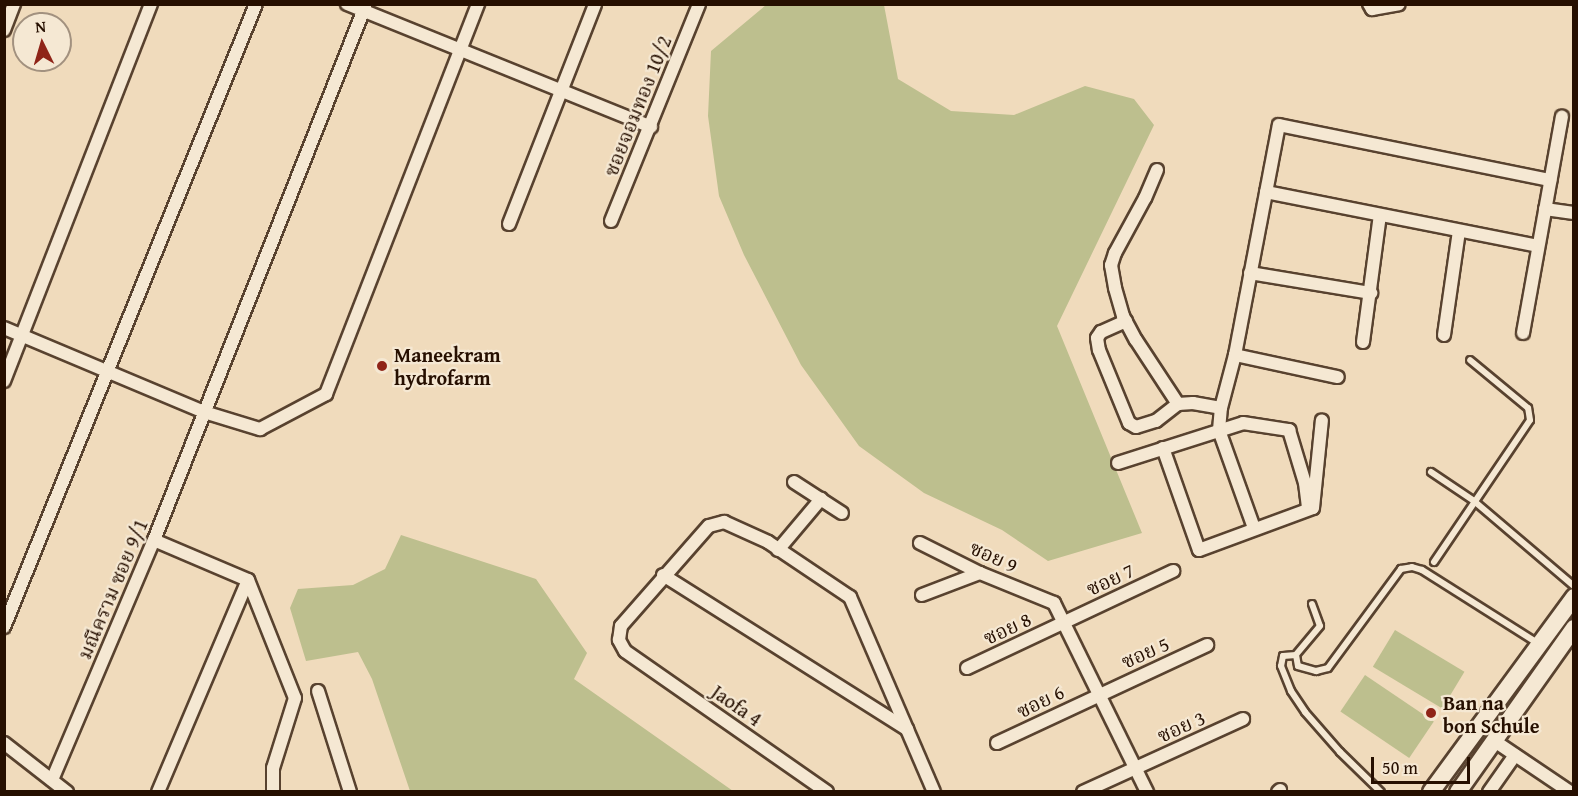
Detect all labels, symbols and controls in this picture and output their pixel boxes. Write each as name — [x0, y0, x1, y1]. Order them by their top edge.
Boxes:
north arrow — [12, 12, 72, 72]
text: N — [34, 14, 47, 38]
street label: ซอยจอมทอง 10/2 — [598, 32, 676, 180]
place label: Maneekram hydrofarm — [394, 342, 501, 389]
marker: Maneekram hydrofarm — [375, 359, 389, 373]
street label: มณีคราม ซอย 9/1 — [72, 515, 152, 663]
street label: ซอย 9 — [966, 535, 1022, 577]
street label: ซอย 7 — [1082, 558, 1138, 600]
street label: ซอย 8 — [979, 607, 1035, 649]
street label: ซอย 5 — [1117, 631, 1173, 673]
street label: Jaofa 4 — [707, 679, 767, 731]
street label: ซอย 6 — [1012, 679, 1068, 723]
place label: Ban na bon Schule — [1443, 690, 1540, 737]
street label: ซอย 3 — [1153, 705, 1209, 747]
marker: Ban na bon Schule — [1424, 706, 1438, 720]
scale bar — [1374, 745, 1473, 783]
text: 50 m — [1382, 754, 1418, 781]

